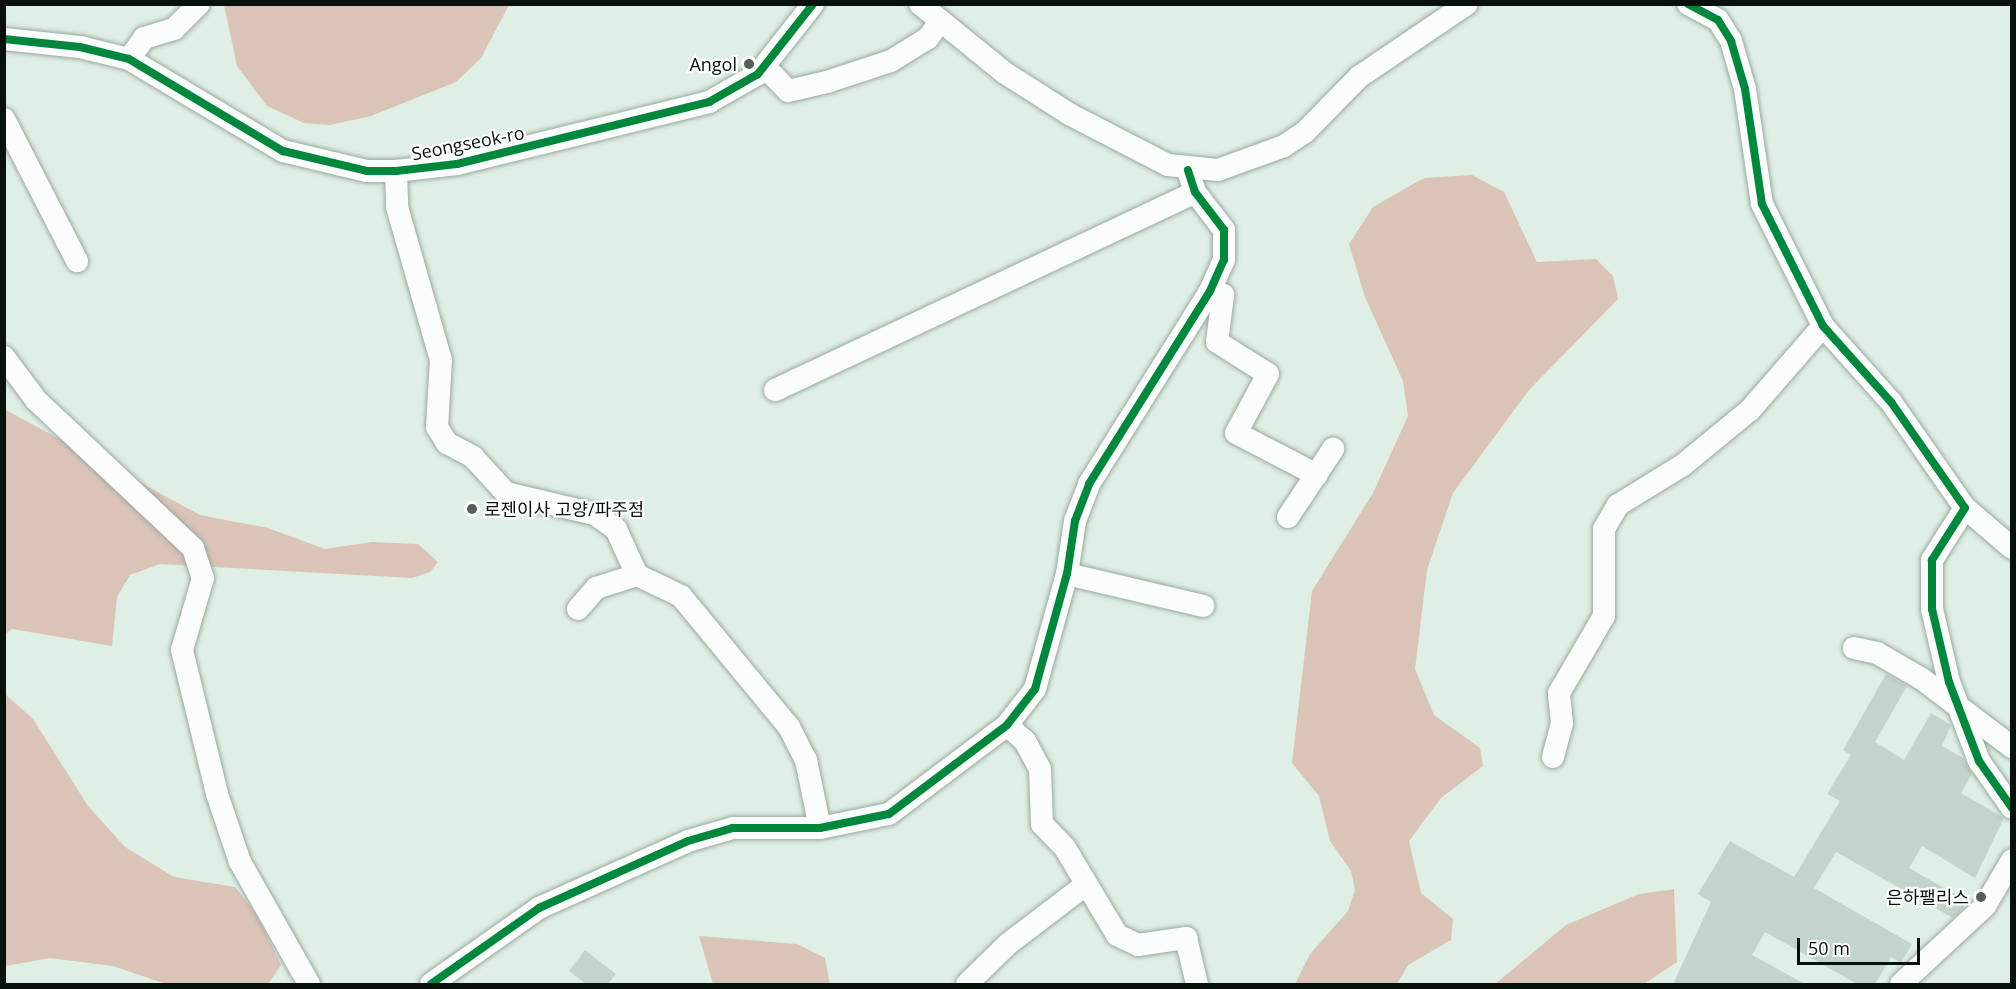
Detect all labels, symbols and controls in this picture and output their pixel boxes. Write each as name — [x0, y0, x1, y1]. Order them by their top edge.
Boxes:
place label: Angol — [689, 53, 737, 75]
marker: Angol — [742, 57, 756, 71]
street label: Seongseok-ro — [410, 121, 526, 165]
place label: 로젠이사 고양/파주점 — [484, 498, 644, 520]
marker: 로젠이사 고양/파주점 — [465, 502, 479, 516]
place label: 은하팰리스 — [1886, 886, 1969, 908]
marker: 은하팰리스 — [1974, 890, 1988, 904]
scale bar — [1800, 926, 1923, 964]
text: 50 m — [1808, 936, 1850, 960]

